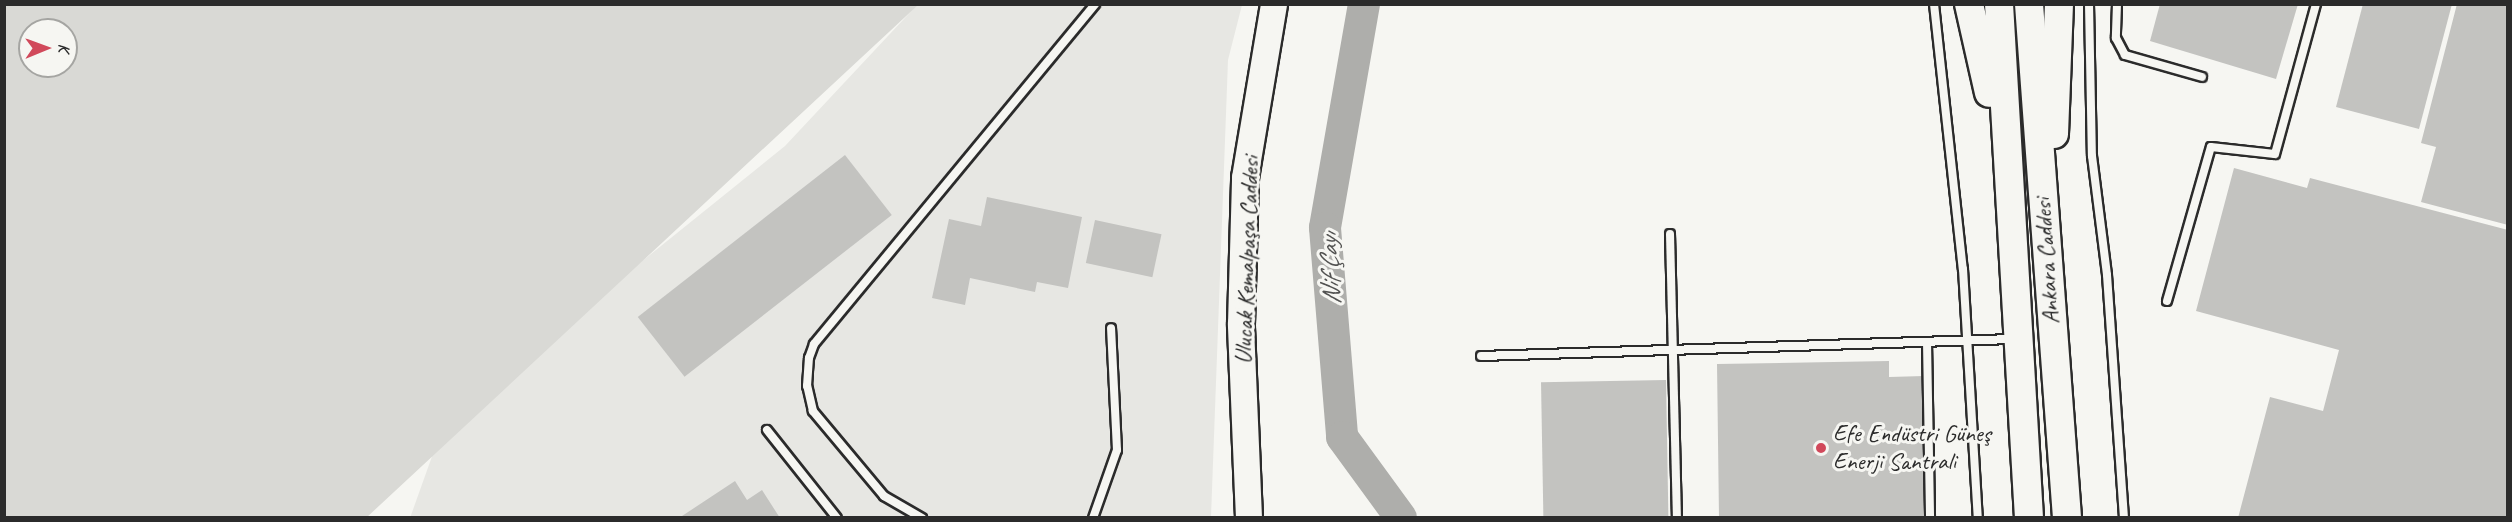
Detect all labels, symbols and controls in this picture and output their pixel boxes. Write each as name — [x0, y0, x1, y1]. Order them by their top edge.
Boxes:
north arrow — [18, 18, 78, 78]
text: K — [54, 43, 74, 52]
street label: Ulucak Kemalpaşa Caddesi — [1229, 155, 1265, 365]
street label: Ankara Caddesi — [2028, 197, 2066, 325]
water label: Nif Çayı — [1313, 232, 1347, 306]
place label: Efe Endüstri Güneş Enerji Santrali — [1833, 420, 1991, 476]
marker: Efe Endüstri Güneş Enerji Santrali — [1814, 441, 1828, 455]

